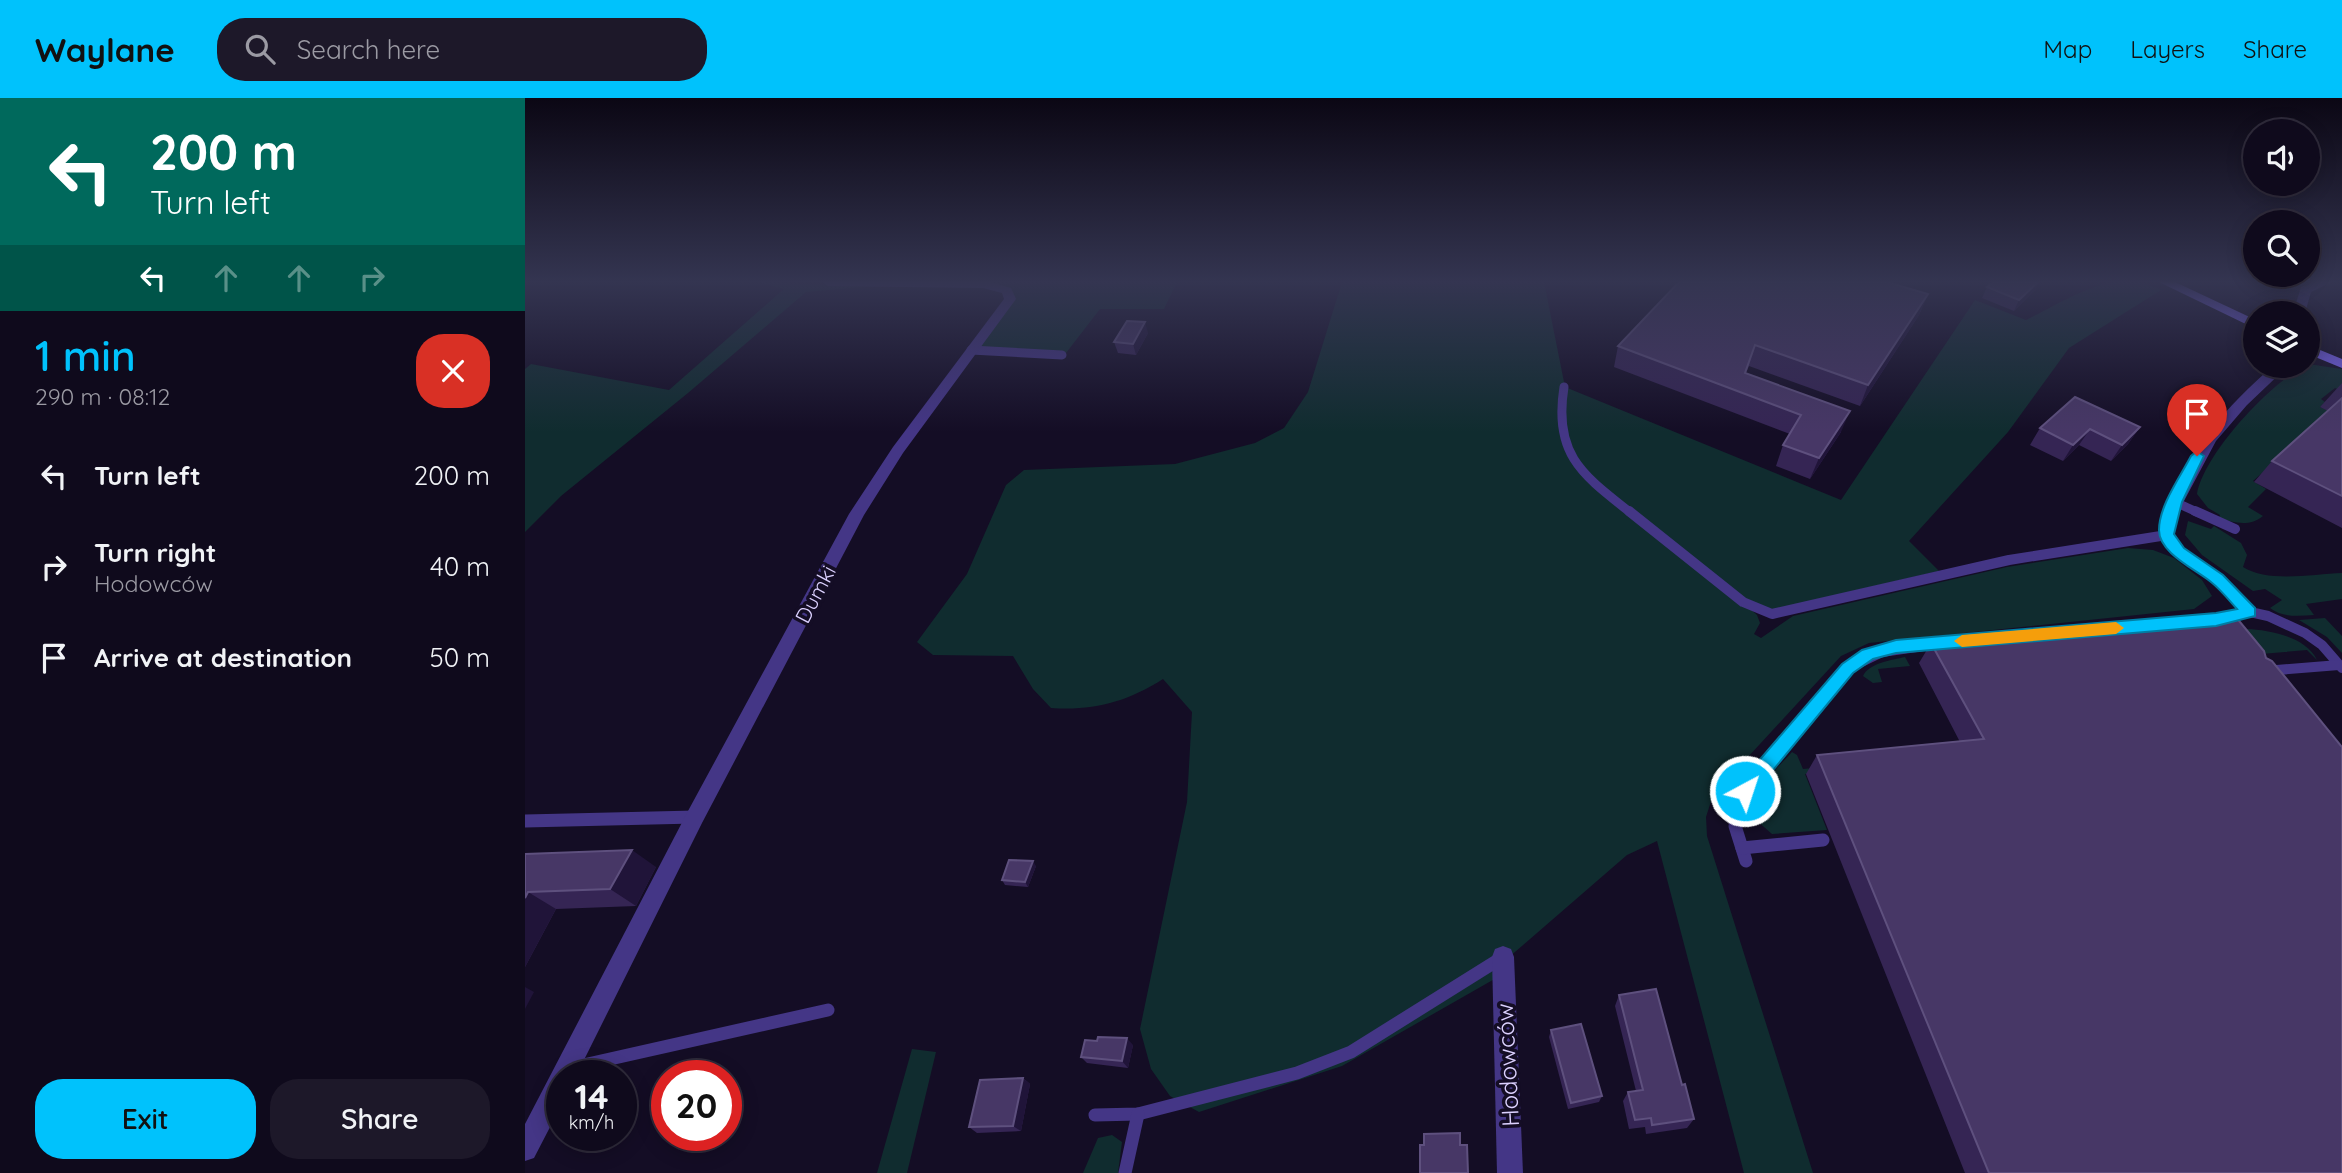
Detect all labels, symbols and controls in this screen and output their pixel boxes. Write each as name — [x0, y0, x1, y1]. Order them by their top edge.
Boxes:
search box — [217, 18, 707, 81]
text: Waylane — [35, 29, 175, 70]
icon: search — [241, 30, 279, 68]
text: Search here — [297, 33, 440, 66]
text: Map — [2043, 34, 2092, 64]
text: Layers — [2130, 34, 2205, 64]
text: Share — [2243, 34, 2307, 64]
map controls — [2243, 119, 2320, 378]
button: sound — [2243, 119, 2320, 196]
text: 200 m — [150, 121, 297, 182]
icon: left — [35, 126, 126, 217]
text: Turn left — [150, 182, 271, 222]
button: search — [2243, 210, 2320, 287]
icon: left — [134, 259, 172, 297]
icon: ahead — [207, 259, 245, 297]
icon: ahead — [280, 259, 318, 297]
icon: right — [353, 259, 391, 297]
button: layers — [2243, 301, 2320, 378]
text: 1 min — [35, 329, 136, 382]
button: close — [416, 334, 490, 408]
text: 290 m · 08:12 — [35, 382, 170, 411]
pin — [2167, 384, 2227, 456]
icon: arrive — [2178, 395, 2216, 433]
icon: left — [35, 457, 73, 495]
text: Turn left — [94, 459, 201, 492]
text: 200 m — [414, 459, 490, 492]
text: Turn right — [94, 536, 216, 569]
icon: right — [35, 548, 73, 586]
text: 40 m — [430, 550, 490, 583]
street label: Dumki — [789, 561, 841, 627]
text: Hodowców — [94, 569, 213, 598]
icon: arrive — [35, 639, 73, 677]
text: Arrive at destination — [94, 641, 352, 674]
text: 50 m — [430, 641, 490, 674]
position arrow — [1708, 754, 1782, 828]
street label: Hodowców — [1489, 1002, 1525, 1128]
speed limit sign: 20 — [651, 1060, 742, 1151]
text: 14 — [574, 1074, 609, 1118]
button: Exit — [35, 1079, 256, 1159]
button: Share — [270, 1079, 490, 1159]
text: km/h — [569, 1111, 614, 1134]

